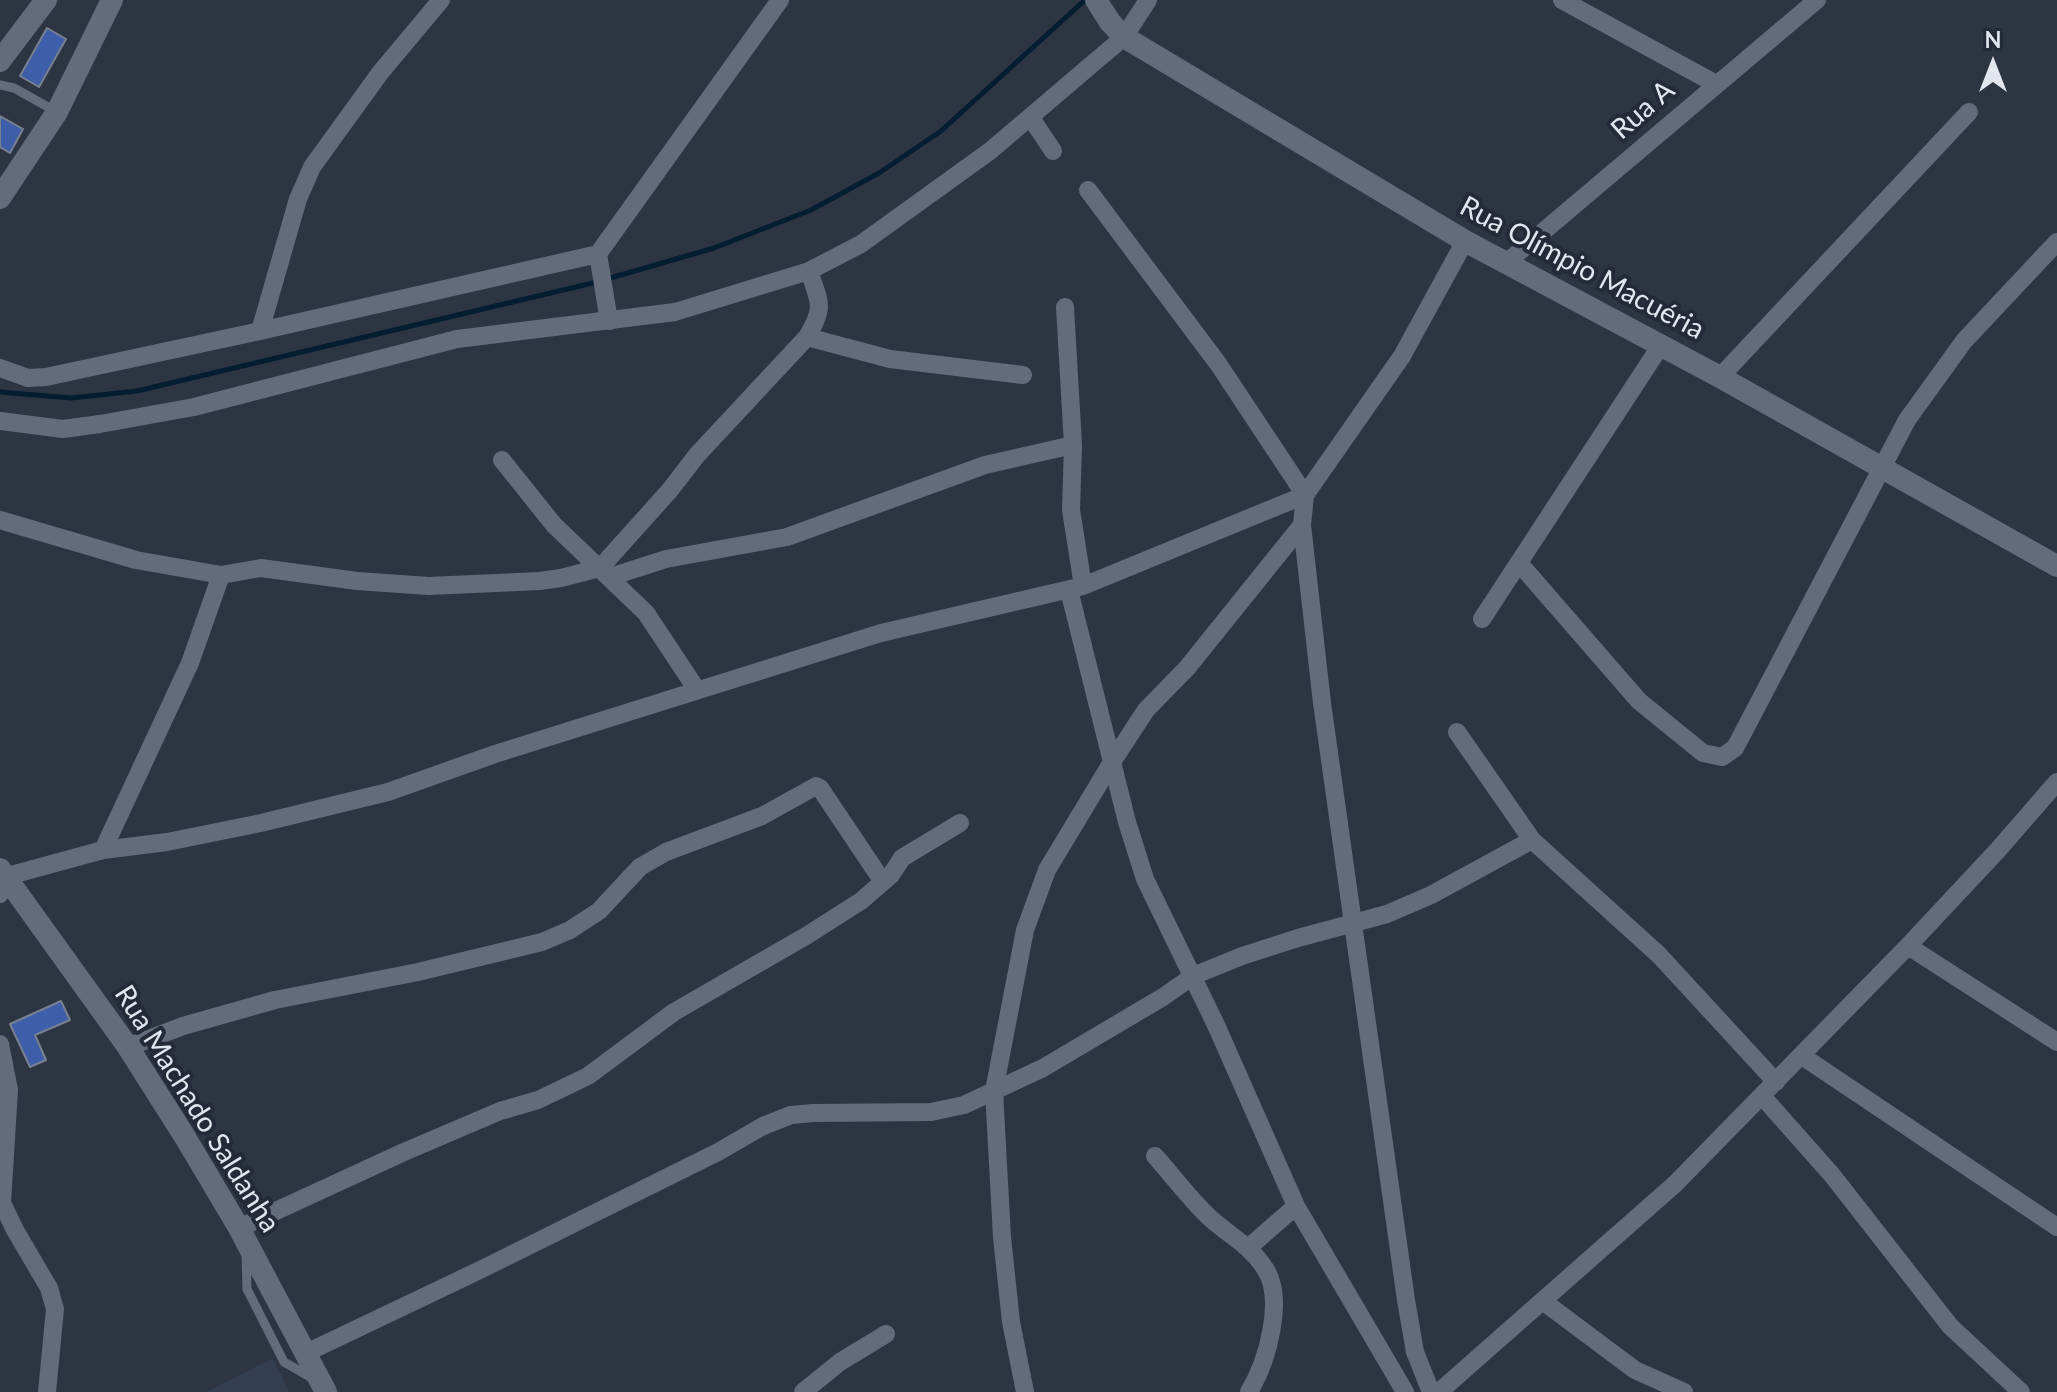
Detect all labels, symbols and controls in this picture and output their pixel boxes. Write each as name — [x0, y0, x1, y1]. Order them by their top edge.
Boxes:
north arrow — [1953, 24, 2033, 104]
text: N — [1985, 26, 2001, 53]
street label: Rua A — [1605, 74, 1681, 146]
street label: Rua Olímpio Macuéria — [1454, 189, 1710, 347]
street label: Rua Machado Saldanha — [107, 979, 287, 1239]

